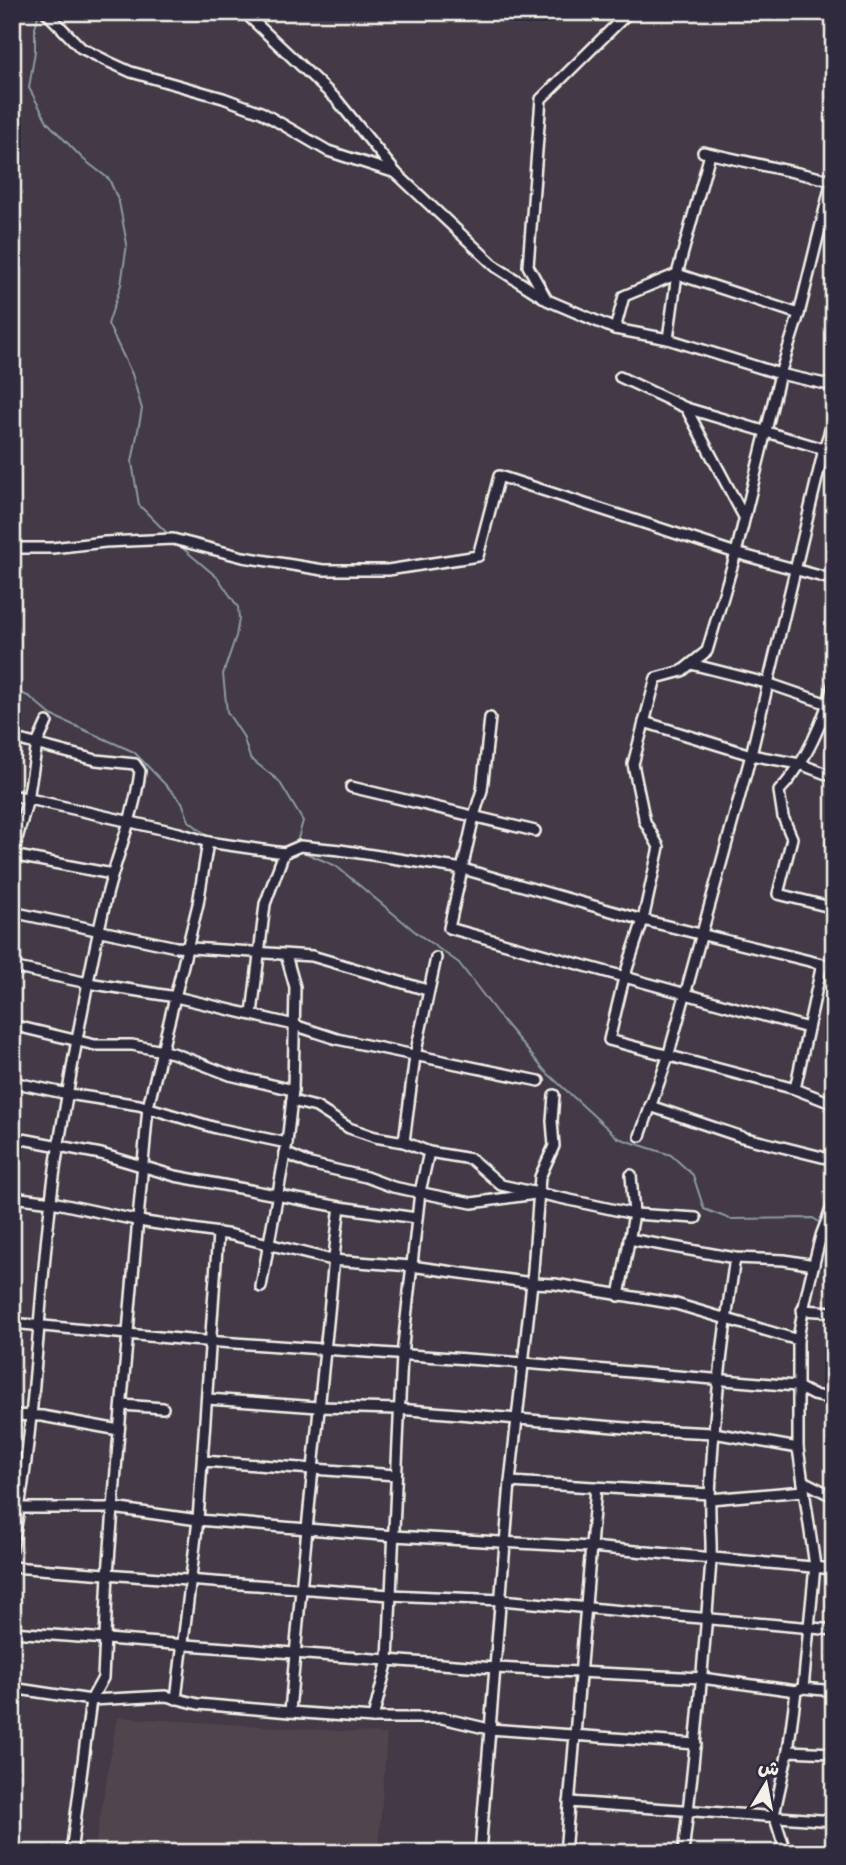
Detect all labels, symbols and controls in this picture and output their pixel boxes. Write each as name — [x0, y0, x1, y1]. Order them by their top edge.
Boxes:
north arrow — [730, 1750, 800, 1820]
text: ش — [756, 1755, 781, 1782]

